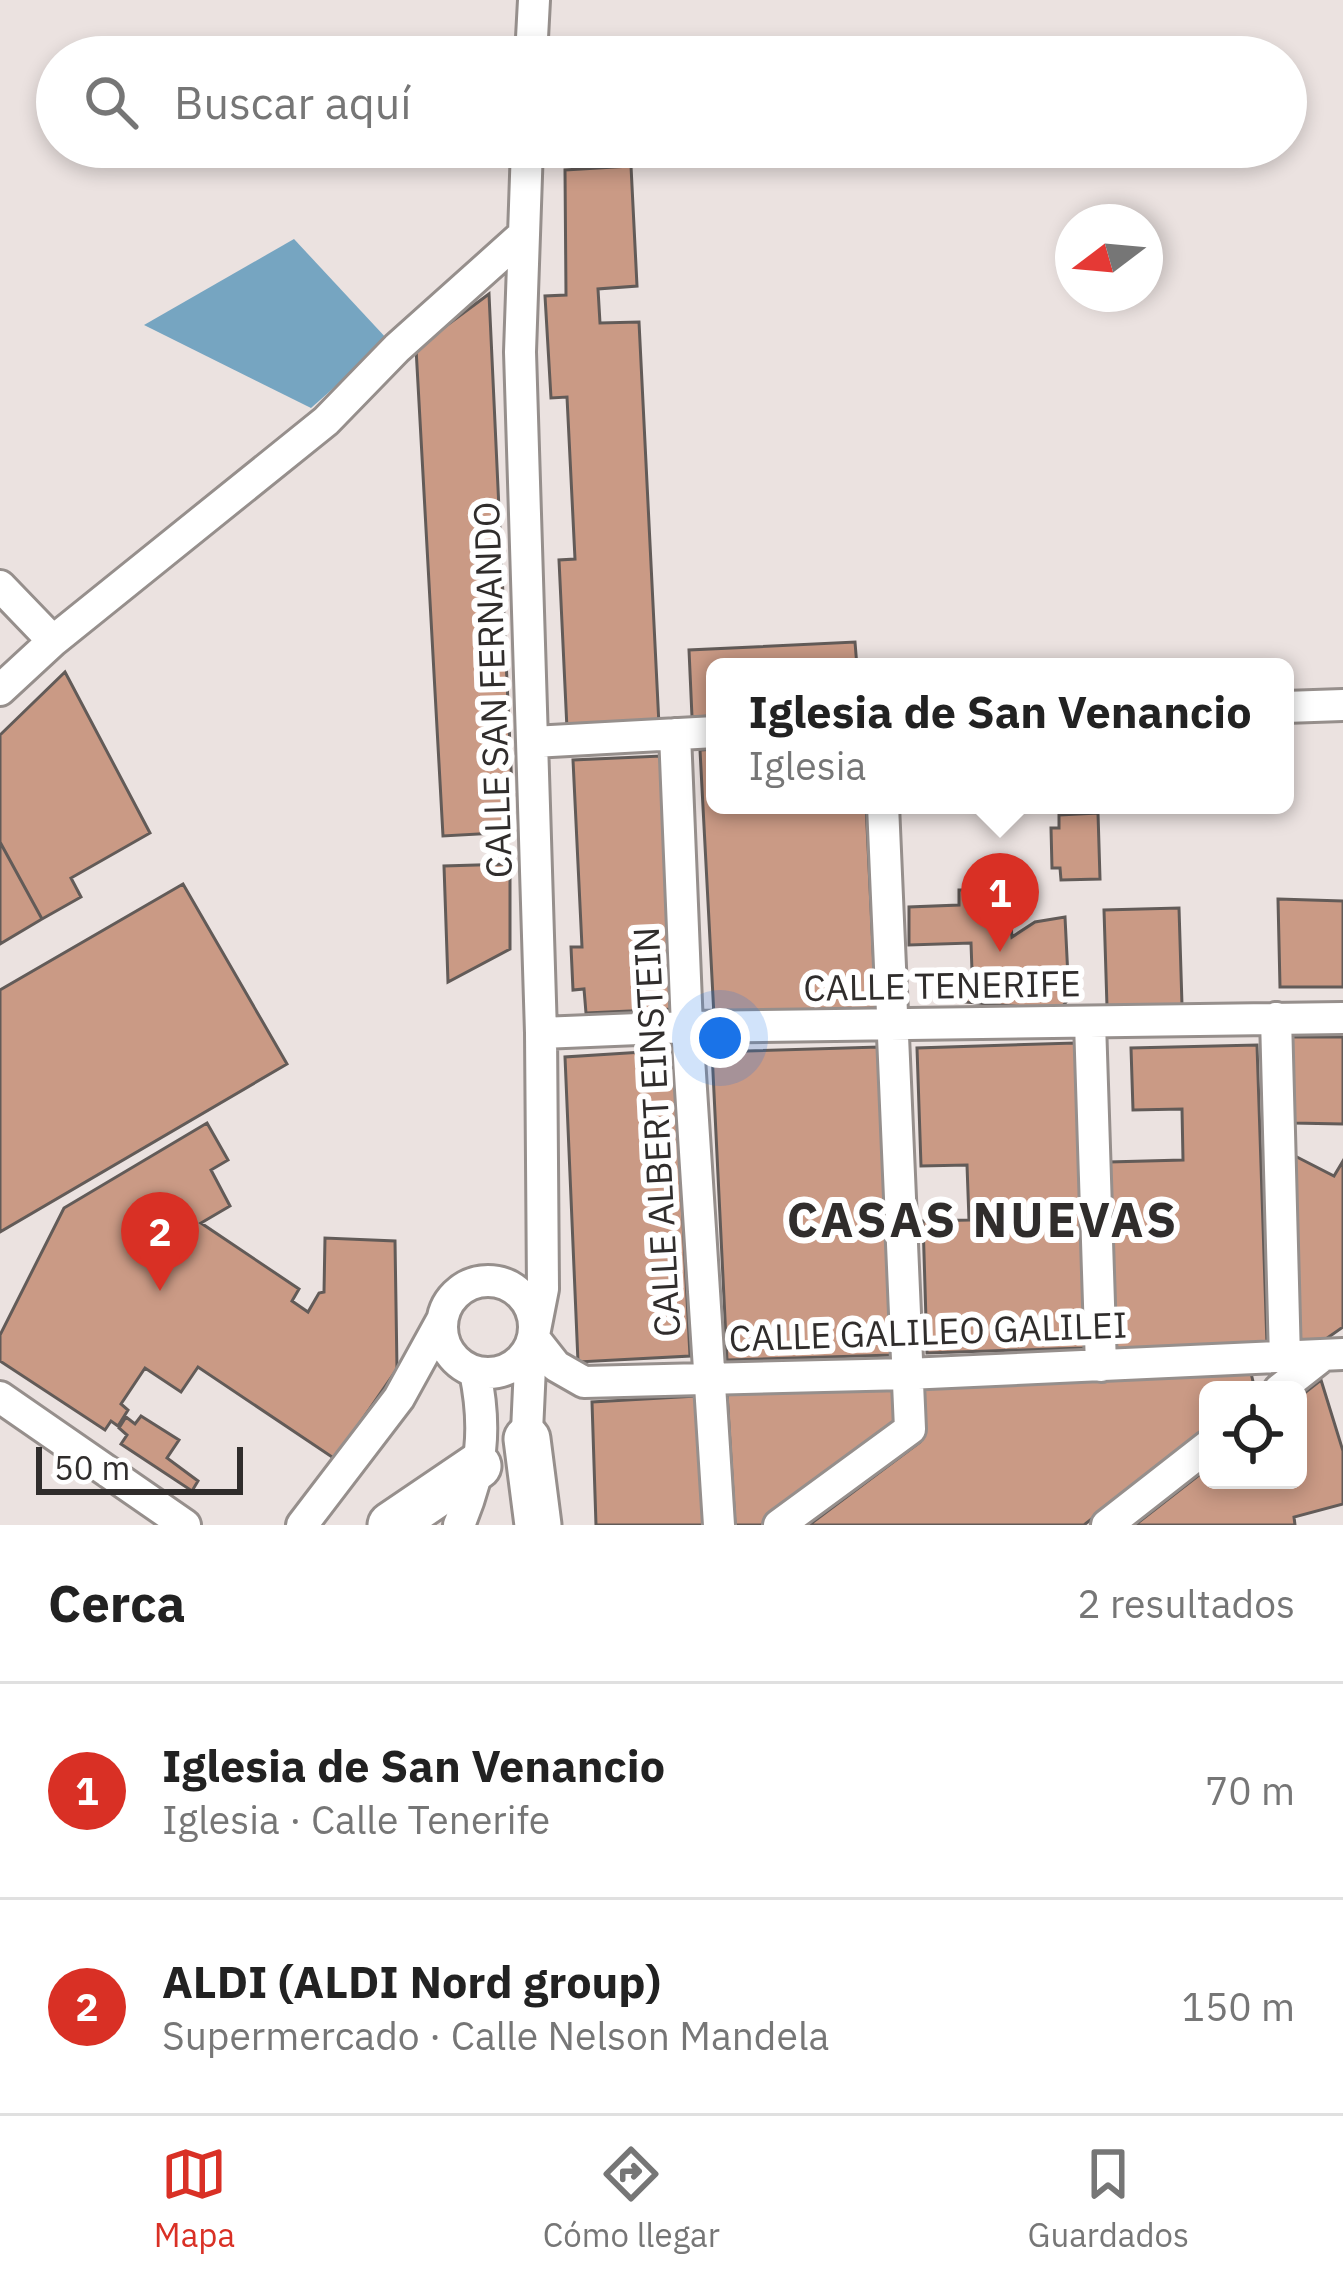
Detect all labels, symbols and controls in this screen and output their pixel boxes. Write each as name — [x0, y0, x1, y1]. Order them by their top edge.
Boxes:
search box — [36, 36, 1307, 168]
icon: search — [78, 69, 144, 135]
text: Buscar aquí — [174, 73, 412, 131]
north arrow — [1055, 204, 1163, 312]
street label: CALLE SAN FERNANDO — [462, 501, 522, 879]
popup — [706, 658, 1294, 814]
text: Iglesia de San Venancio — [748, 682, 1252, 740]
text: Iglesia — [748, 740, 866, 791]
pin: 1 — [961, 853, 1039, 952]
street label: CALLE ALBERT EINSTEIN — [622, 926, 690, 1338]
street label: CALLE TENERIFE — [803, 959, 1081, 1011]
your location — [690, 1008, 750, 1068]
district label: CASAS NUEVAS — [787, 1188, 1179, 1250]
pin: 2 — [121, 1192, 199, 1291]
street label: CALLE GALILEO GALILEI — [728, 1301, 1128, 1361]
map controls — [1199, 1381, 1307, 1489]
button: locate — [1199, 1381, 1307, 1489]
scale bar — [36, 1441, 243, 1494]
text: 50 m — [54, 1446, 130, 1489]
text: Cerca — [48, 1570, 186, 1636]
text: 2 resultados — [1077, 1578, 1295, 1629]
text: Iglesia de San Venancio — [162, 1736, 665, 1794]
text: 1 — [75, 1765, 99, 1816]
text: 70 m — [1205, 1765, 1295, 1816]
text: Iglesia · Calle Tenerife — [162, 1794, 550, 1845]
text: ALDI (ALDI Nord group) — [162, 1952, 661, 2010]
text: 2 — [75, 1981, 99, 2032]
text: 150 m — [1182, 1981, 1295, 2032]
text: Supermercado · Calle Nelson Mandela — [162, 2010, 829, 2061]
tab: Mapa — [154, 2141, 235, 2256]
tab: Cómo llegar — [543, 2141, 720, 2256]
tab: Guardados — [1027, 2141, 1189, 2256]

